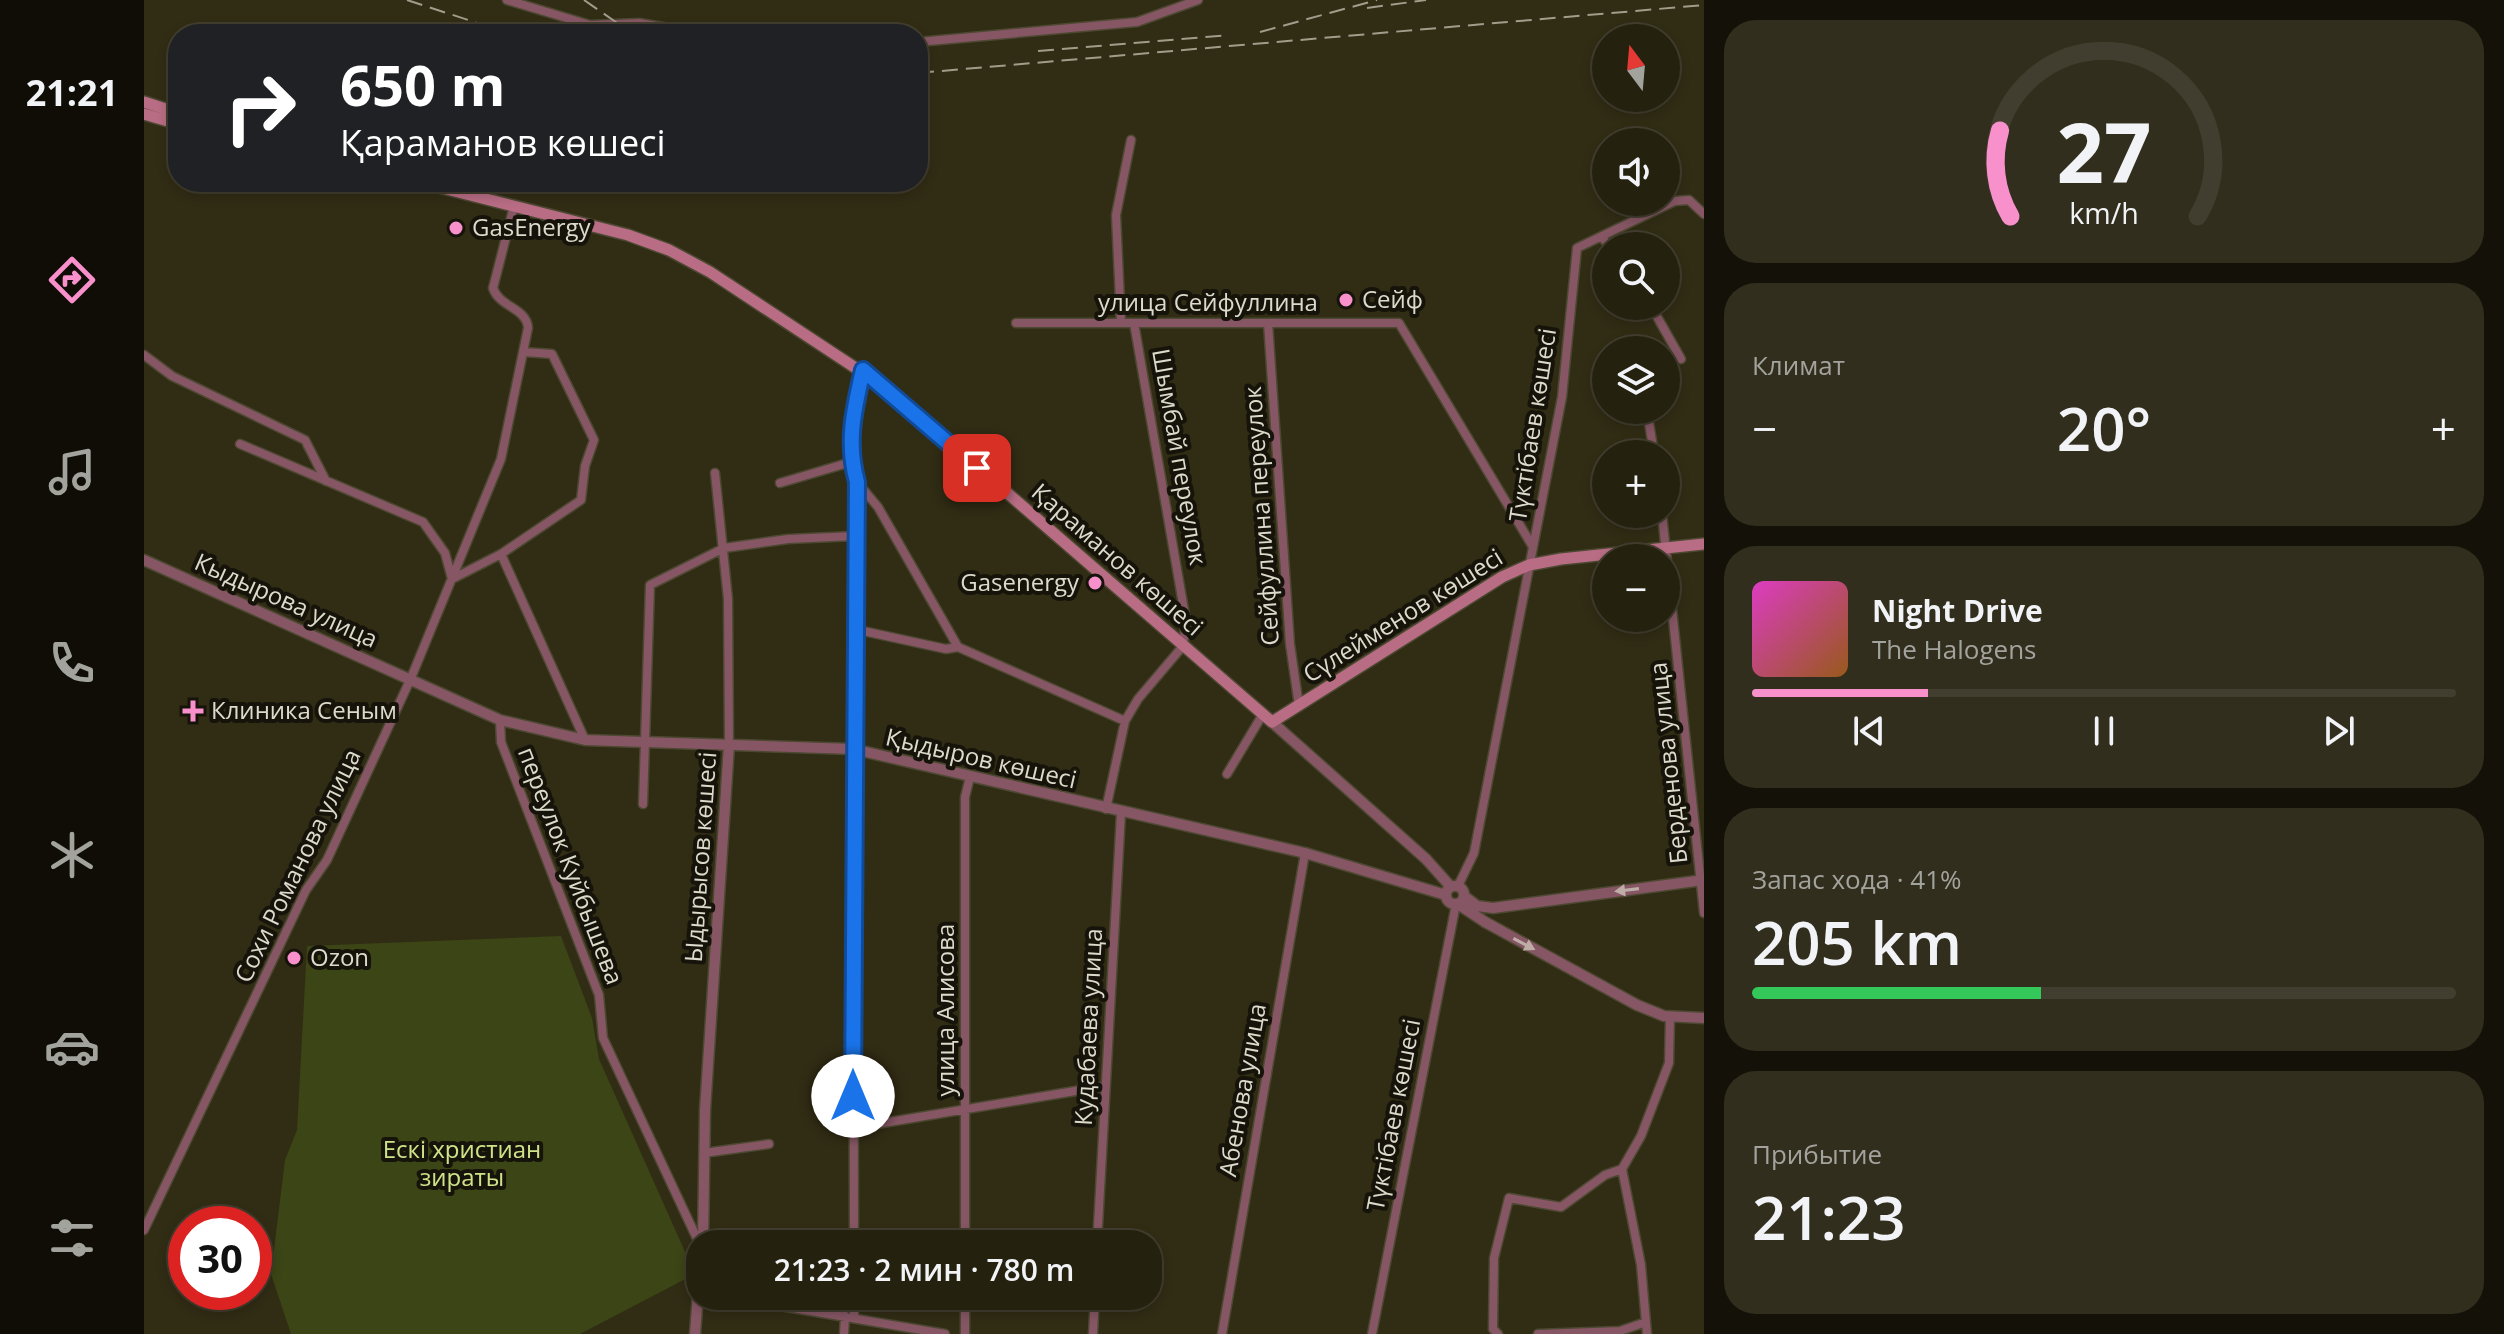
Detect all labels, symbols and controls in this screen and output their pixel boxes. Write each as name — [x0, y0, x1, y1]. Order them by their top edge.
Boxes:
north arrow — [1592, 24, 1680, 112]
map controls — [1592, 24, 1680, 632]
text: 650 m — [340, 46, 506, 122]
icon: right — [208, 56, 312, 160]
text: 21:21 — [26, 68, 118, 117]
text: 27 — [2056, 94, 2152, 207]
text: Қараманов көшесі — [340, 118, 666, 167]
button: sound — [1592, 128, 1680, 216]
text: km/h — [2069, 194, 2139, 233]
place label: GasEnergy — [472, 210, 592, 243]
marker: GasEnergy — [447, 219, 465, 237]
button: search — [1592, 232, 1680, 320]
icon: directions — [44, 252, 100, 308]
place label: Сейф — [1362, 282, 1423, 315]
street label: улица Сейфуллина — [1098, 285, 1318, 318]
marker: Сейф — [1337, 291, 1355, 309]
street label: Түктібаев көшесі — [1500, 326, 1563, 524]
button: layers — [1592, 336, 1680, 424]
street label: Шымбай переулок — [1145, 346, 1216, 568]
text: Климат — [1752, 347, 1845, 383]
street label: Сейфуллина переулок — [1235, 385, 1286, 647]
text: 20° — [2057, 387, 2151, 469]
text: − — [1752, 398, 1777, 458]
text: + — [2431, 398, 2456, 458]
pin — [943, 434, 1011, 502]
button: + — [1592, 440, 1680, 528]
icon: music — [44, 444, 100, 500]
icon: arrive — [955, 446, 999, 490]
street label: Қараманов көшесі — [1025, 475, 1211, 643]
street label: Сүлейменов көшесі — [1296, 540, 1508, 690]
street label: Кыдырова улица — [190, 544, 383, 655]
button: − — [1592, 544, 1680, 632]
place label: Gasenergy — [960, 565, 1080, 598]
marker: Gasenergy — [1086, 574, 1104, 592]
text: Night Drive — [1872, 590, 2043, 631]
text: The Halogens — [1872, 631, 2037, 667]
icon: phone — [44, 635, 100, 691]
street label: Берденова улица — [1641, 661, 1694, 866]
place label: Клиника Сеным — [211, 693, 397, 726]
marker: Клиника Сеным — [182, 700, 204, 722]
icon: previous — [1847, 709, 1891, 753]
icon: pause — [2082, 709, 2126, 753]
icon: next — [2317, 709, 2361, 753]
street label: Қыдыров көшесі — [883, 720, 1080, 796]
street label: переулок Куйбышева — [511, 742, 632, 989]
street label: Сохи Романова улица — [226, 743, 368, 988]
street label: Ыдырысов көшесі — [676, 751, 723, 963]
icon: climate — [44, 827, 100, 883]
text: Запас хода · 41% — [1752, 861, 1962, 897]
one-way arrow — [1614, 884, 1639, 897]
text: 205 km — [1752, 901, 1962, 983]
street label: улица Алисова — [928, 924, 961, 1096]
street label: Кудабаева улица — [1066, 927, 1109, 1126]
one-way arrow — [1513, 937, 1536, 951]
place label: Ozon — [310, 940, 369, 973]
marker: Ozon — [285, 949, 303, 967]
street label: Абенова улица — [1210, 1001, 1273, 1179]
street label: Түктібаев көшесі — [1358, 1016, 1427, 1214]
icon: car — [44, 1019, 100, 1075]
position arrow — [811, 1054, 895, 1138]
park label: Ескі христиан зираты — [383, 1132, 541, 1193]
text: Прибытие — [1752, 1136, 1882, 1172]
text: 21:23 — [1752, 1176, 1906, 1258]
speed limit sign: 30 — [168, 1206, 272, 1310]
icon: filters — [44, 1210, 100, 1266]
text: 21:23 · 2 мин · 780 m — [774, 1249, 1074, 1290]

